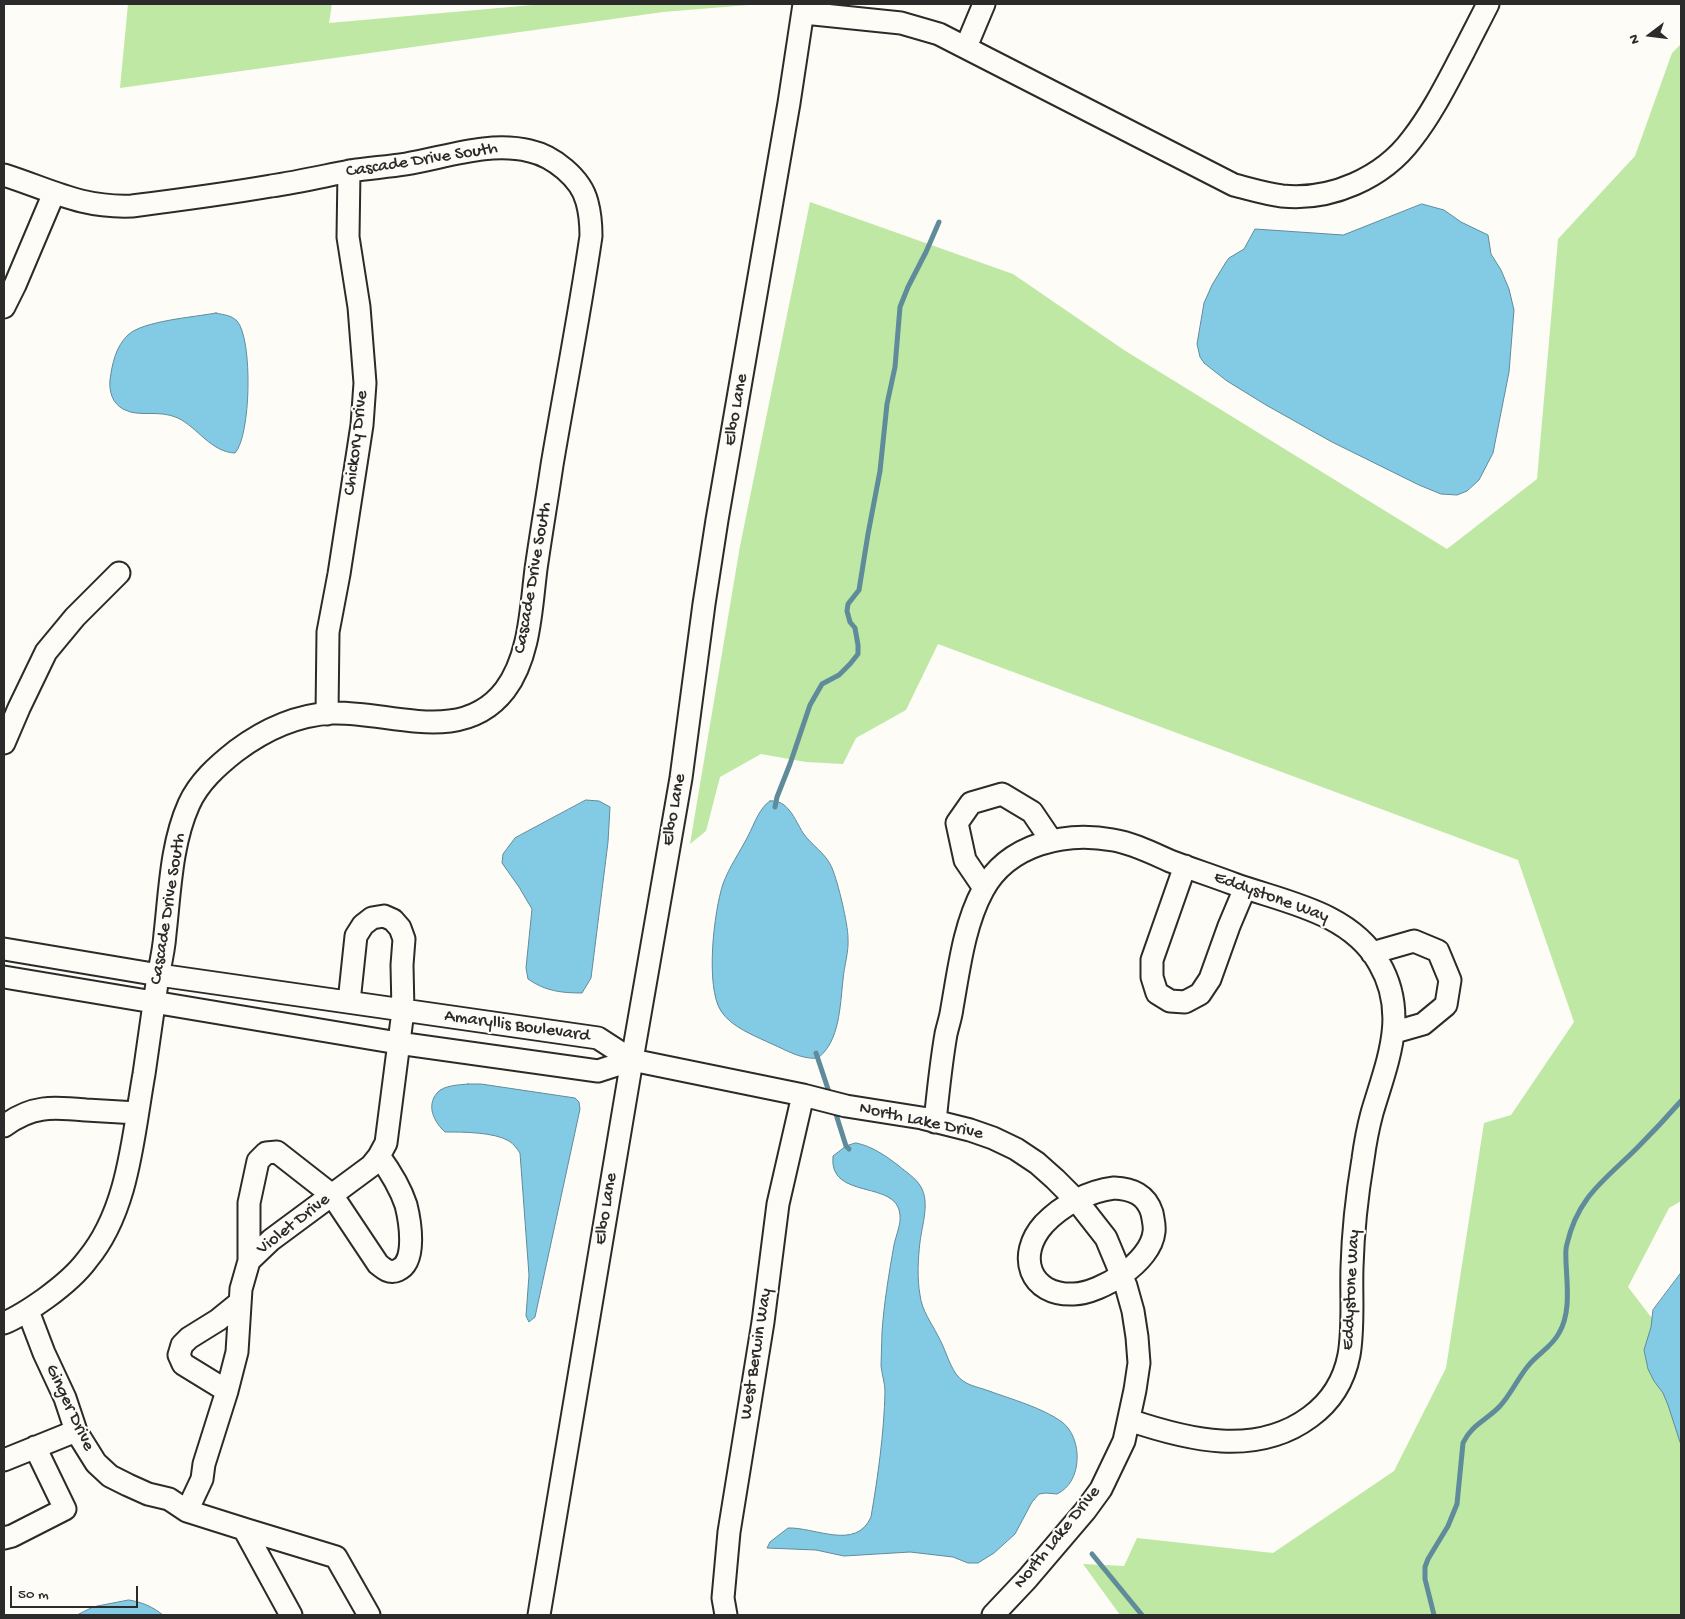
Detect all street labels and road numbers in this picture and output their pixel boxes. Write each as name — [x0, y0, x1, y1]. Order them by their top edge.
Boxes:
street label: Cascade Drive South — [345, 138, 499, 184]
street label: Elbo Lane — [720, 372, 754, 448]
street label: Chickory Drive — [340, 389, 374, 497]
street label: Cascade Drive South — [510, 501, 558, 655]
street label: Elbo Lane — [658, 772, 692, 848]
street label: Cascade Drive South — [146, 832, 192, 986]
street label: Eddystone Way — [1211, 867, 1331, 929]
street label: Amaryllis Boulevard — [443, 1006, 591, 1048]
street label: North Lake Drive — [857, 1098, 985, 1146]
street label: Elbo Lane — [591, 1171, 623, 1247]
street label: Violet Drive — [253, 1190, 335, 1260]
street label: Eddystone Way — [1338, 1229, 1366, 1351]
street label: West Berwin Way — [736, 1287, 778, 1421]
street label: Ginger Drive — [40, 1361, 98, 1455]
street label: North Lake Drive — [1010, 1482, 1106, 1594]

